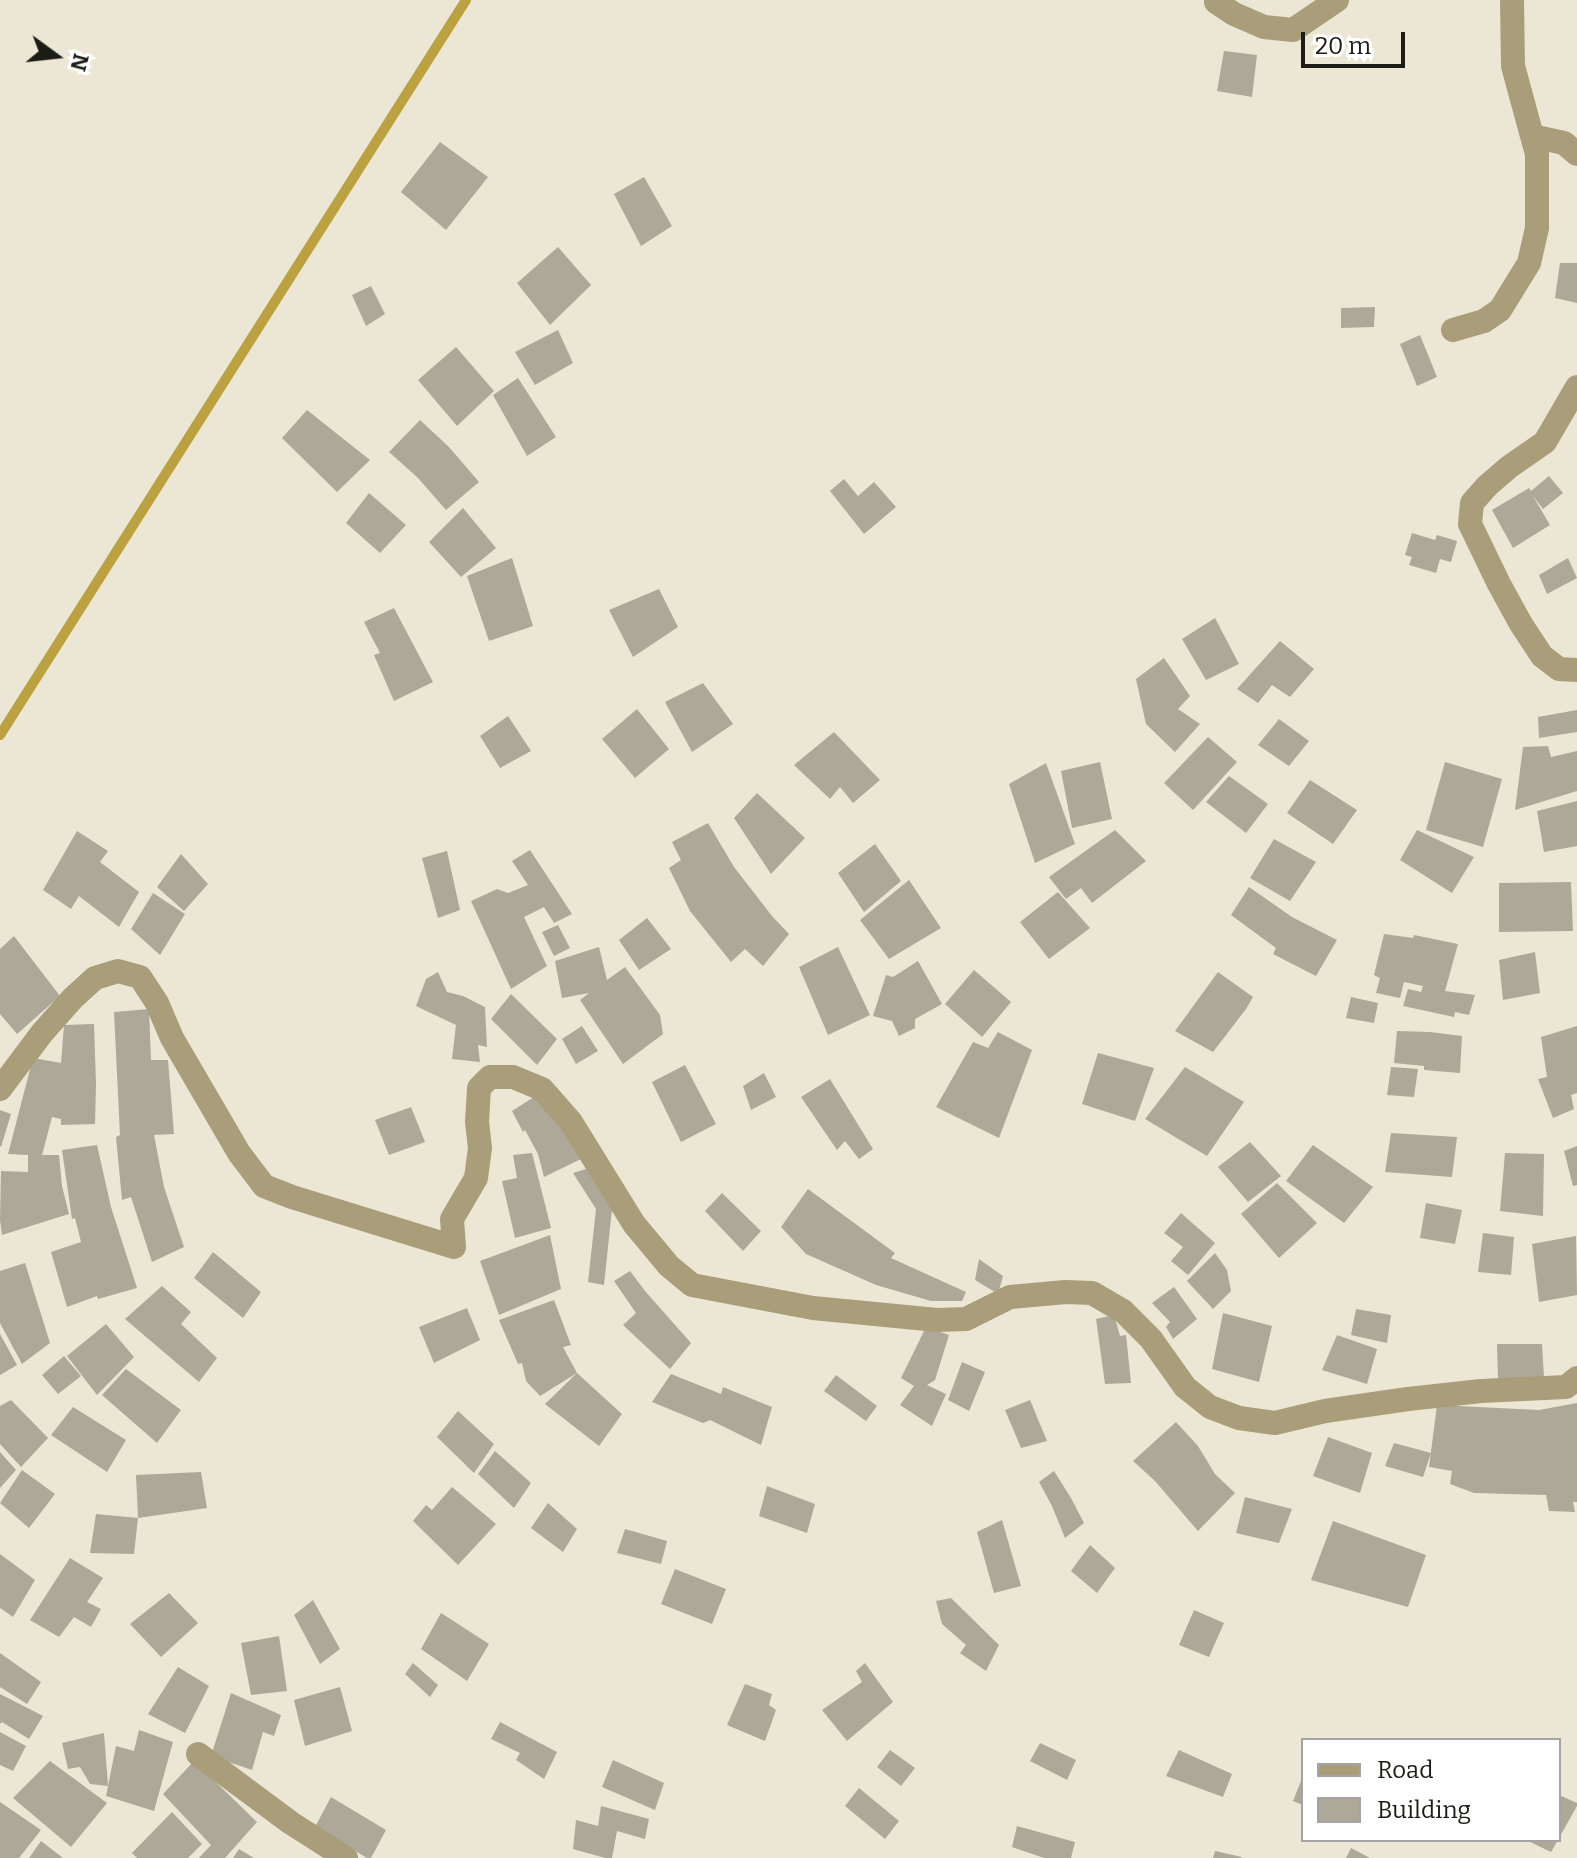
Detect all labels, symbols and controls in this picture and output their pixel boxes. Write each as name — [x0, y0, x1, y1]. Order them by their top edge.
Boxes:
north arrow — [16, 16, 96, 96]
scale bar — [1305, 16, 1409, 66]
text: 20 m — [1315, 32, 1371, 60]
text: N — [64, 51, 95, 74]
legend — [1301, 1738, 1561, 1842]
text: Road — [1377, 1756, 1433, 1784]
text: Building — [1377, 1796, 1471, 1824]

